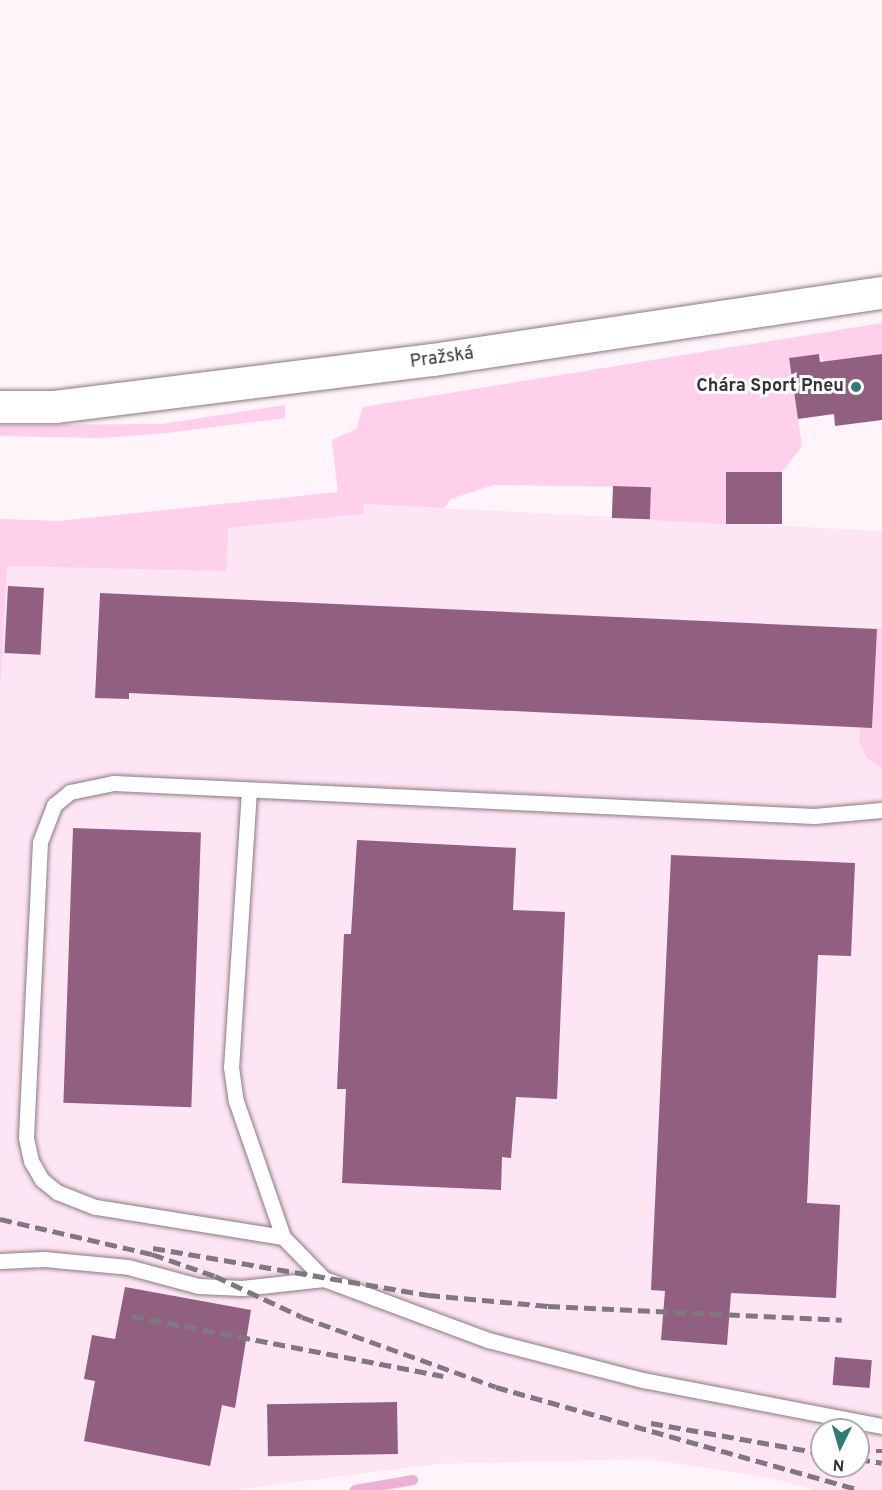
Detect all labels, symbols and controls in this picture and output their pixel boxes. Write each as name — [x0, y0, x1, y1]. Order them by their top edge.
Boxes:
street label: Pražská — [409, 344, 475, 374]
place label: Chára Sport Pneu — [696, 376, 844, 398]
marker: Chára Sport Pneu — [849, 380, 863, 394]
north arrow — [810, 1418, 870, 1478]
text: N — [832, 1453, 845, 1474]

